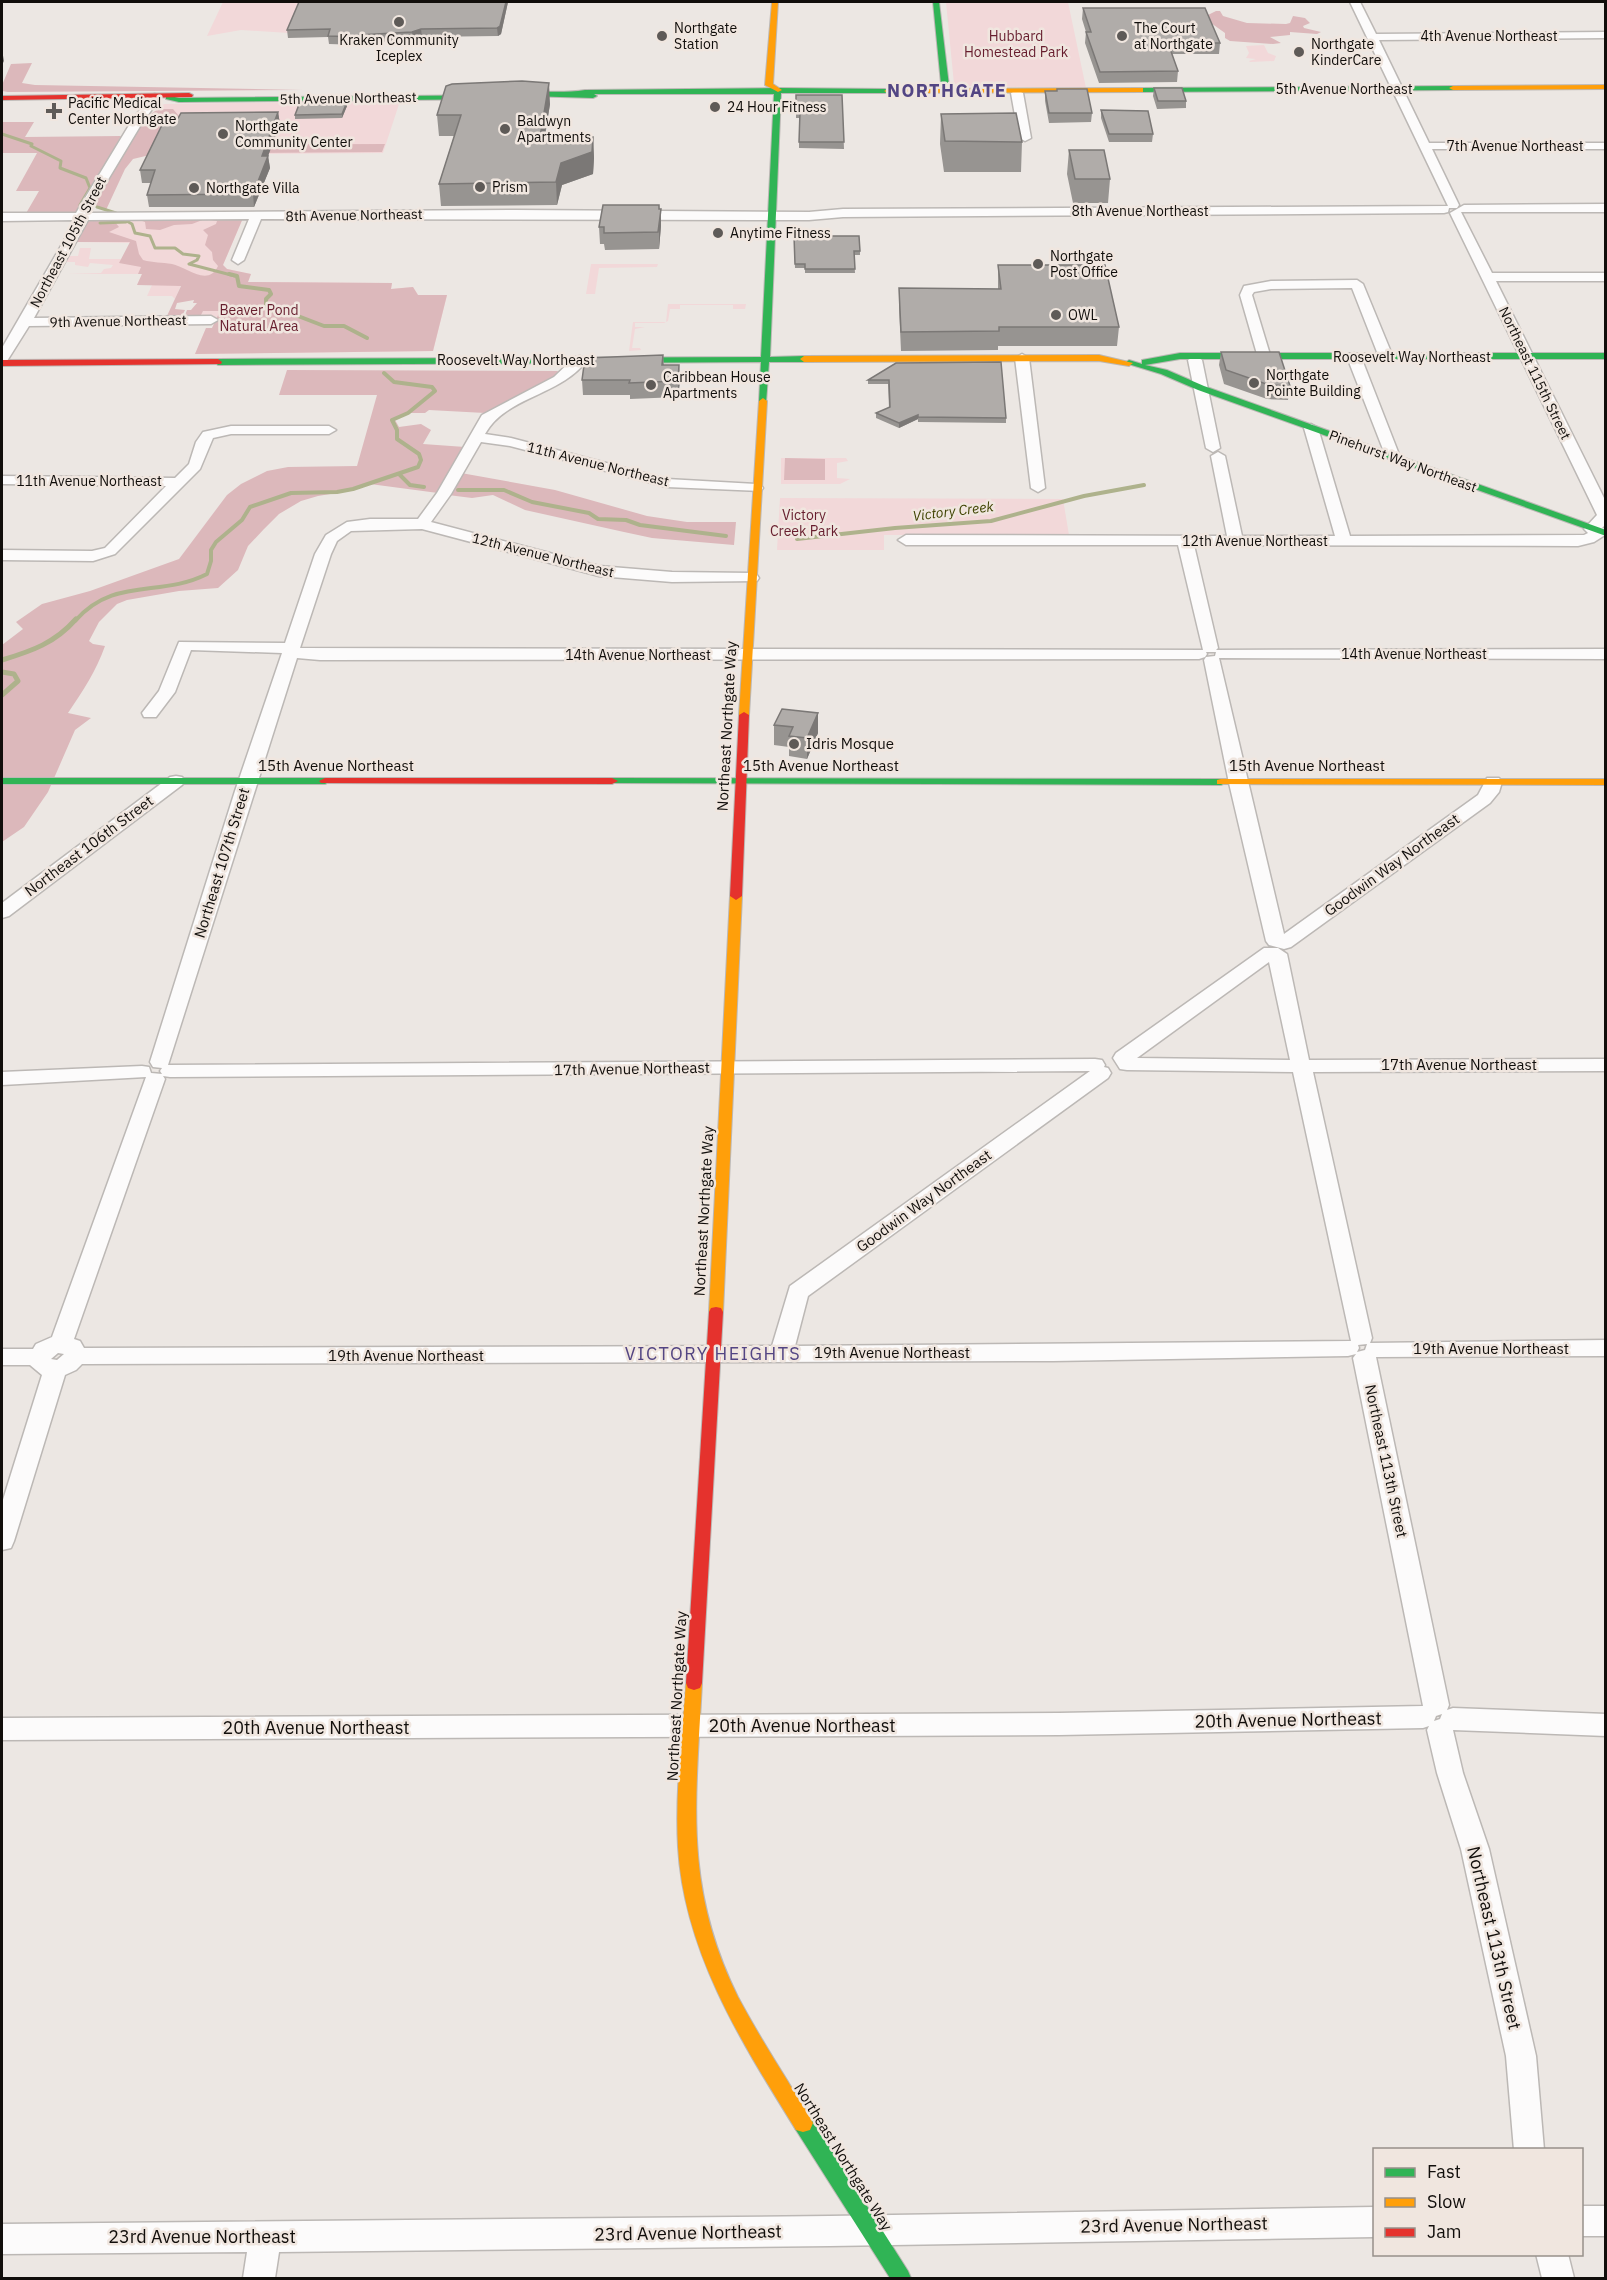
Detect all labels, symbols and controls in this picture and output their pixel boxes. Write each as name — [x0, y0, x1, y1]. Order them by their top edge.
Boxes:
marker: Kraken Community Iceplex — [392, 15, 406, 29]
place label: Northgate Station — [674, 19, 737, 53]
place label: The Court at Northgate — [1134, 19, 1213, 53]
park label: Hubbard Homestead Park — [964, 27, 1069, 61]
street label: 4th Avenue Northeast — [1420, 27, 1558, 45]
marker: Northgate Station — [655, 29, 669, 43]
marker: The Court at Northgate — [1115, 29, 1129, 43]
place label: Kraken Community Iceplex — [339, 31, 459, 65]
place label: Northgate KinderCare — [1311, 35, 1382, 69]
marker: Northgate KinderCare — [1292, 45, 1306, 59]
district label: NORTHGATE — [887, 79, 1007, 102]
street label: 5th Avenue Northeast — [1275, 80, 1413, 98]
street label: 5th Avenue Northeast — [279, 88, 417, 108]
place label: Pacific Medical Center Northgate — [68, 94, 177, 128]
place label: 24 Hour Fitness — [727, 98, 827, 116]
marker: 24 Hour Fitness — [708, 100, 722, 114]
marker: Pacific Medical Center Northgate — [45, 102, 63, 120]
place label: Baldwyn Apartments — [517, 112, 591, 146]
place label: Northgate Community Center — [235, 117, 353, 151]
marker: Baldwyn Apartments — [498, 122, 512, 136]
marker: Northgate Community Center — [216, 127, 230, 141]
street label: 7th Avenue Northeast — [1446, 137, 1584, 155]
street label: Northeast 105th Street — [26, 173, 110, 311]
place label: Prism — [492, 178, 528, 196]
place label: Northgate Villa — [206, 179, 300, 197]
marker: Prism — [473, 180, 487, 194]
marker: Northgate Villa — [187, 181, 201, 195]
street label: 8th Avenue Northeast — [1071, 202, 1209, 220]
street label: 8th Avenue Northeast — [285, 205, 423, 225]
place label: Anytime Fitness — [730, 224, 831, 242]
marker: Anytime Fitness — [711, 226, 725, 240]
place label: Northgate Post Office — [1050, 247, 1118, 281]
marker: Northgate Post Office — [1031, 257, 1045, 271]
park label: Beaver Pond Natural Area — [219, 301, 299, 335]
street label: Northeast 115th Street — [1495, 304, 1575, 442]
place label: OWL — [1068, 306, 1097, 324]
marker: OWL — [1049, 308, 1063, 322]
street label: 9th Avenue Northeast — [49, 311, 187, 331]
street label: Roosevelt Way Northeast — [1333, 348, 1491, 366]
street label: Roosevelt Way Northeast — [437, 351, 595, 369]
place label: Northgate Pointe Building — [1266, 366, 1361, 400]
place label: Caribbean House Apartments — [663, 368, 771, 402]
marker: Northgate Pointe Building — [1247, 376, 1261, 390]
marker: Caribbean House Apartments — [644, 378, 658, 392]
street label: Pinehurst Way Northeast — [1327, 426, 1480, 496]
street label: 11th Avenue Northeast — [525, 438, 671, 490]
street label: 11th Avenue Northeast — [16, 472, 162, 490]
water label: Victory Creek — [912, 497, 995, 525]
park label: Victory Creek Park — [770, 506, 839, 540]
street label: 12th Avenue Northeast — [470, 529, 616, 581]
street label: 12th Avenue Northeast — [1182, 532, 1328, 550]
street label: Northeast Northgate Way — [713, 640, 740, 812]
street label: 14th Avenue Northeast — [1341, 645, 1487, 663]
street label: 14th Avenue Northeast — [565, 646, 711, 664]
place label: Idris Mosque — [806, 734, 894, 753]
marker: Idris Mosque — [787, 737, 801, 751]
street label: 15th Avenue Northeast — [258, 756, 414, 775]
street label: 15th Avenue Northeast — [743, 756, 899, 775]
street label: 15th Avenue Northeast — [1229, 756, 1385, 775]
street label: Northeast 107th Street — [190, 785, 253, 940]
street label: Northeast 106th Street — [21, 791, 157, 900]
street label: Goodwin Way Northeast — [1320, 809, 1463, 920]
street label: 17th Avenue Northeast — [1381, 1055, 1537, 1074]
street label: 17th Avenue Northeast — [554, 1058, 710, 1079]
street label: Northeast Northgate Way — [690, 1125, 717, 1297]
street label: Goodwin Way Northeast — [852, 1145, 995, 1256]
street label: 19th Avenue Northeast — [1413, 1339, 1569, 1358]
district label: VICTORY HEIGHTS — [625, 1342, 801, 1365]
street label: 19th Avenue Northeast — [814, 1343, 970, 1362]
street label: 19th Avenue Northeast — [328, 1346, 484, 1365]
street label: Northeast 113th Street — [1361, 1383, 1412, 1539]
street label: Northeast Northgate Way — [663, 1610, 690, 1782]
street label: 20th Avenue Northeast — [1194, 1706, 1382, 1733]
street label: 20th Avenue Northeast — [708, 1714, 896, 1737]
street label: 20th Avenue Northeast — [222, 1716, 410, 1739]
street label: Northeast 113th Street — [1462, 1844, 1527, 2032]
street label: Northeast Northgate Way — [790, 2079, 897, 2234]
legend — [1373, 2148, 1583, 2256]
text: Fast — [1427, 2160, 1461, 2183]
text: Slow — [1427, 2190, 1466, 2213]
street label: 23rd Avenue Northeast — [1080, 2211, 1268, 2238]
street label: 23rd Avenue Northeast — [594, 2219, 782, 2246]
text: Jam — [1427, 2220, 1462, 2243]
street label: 23rd Avenue Northeast — [108, 2225, 296, 2248]

